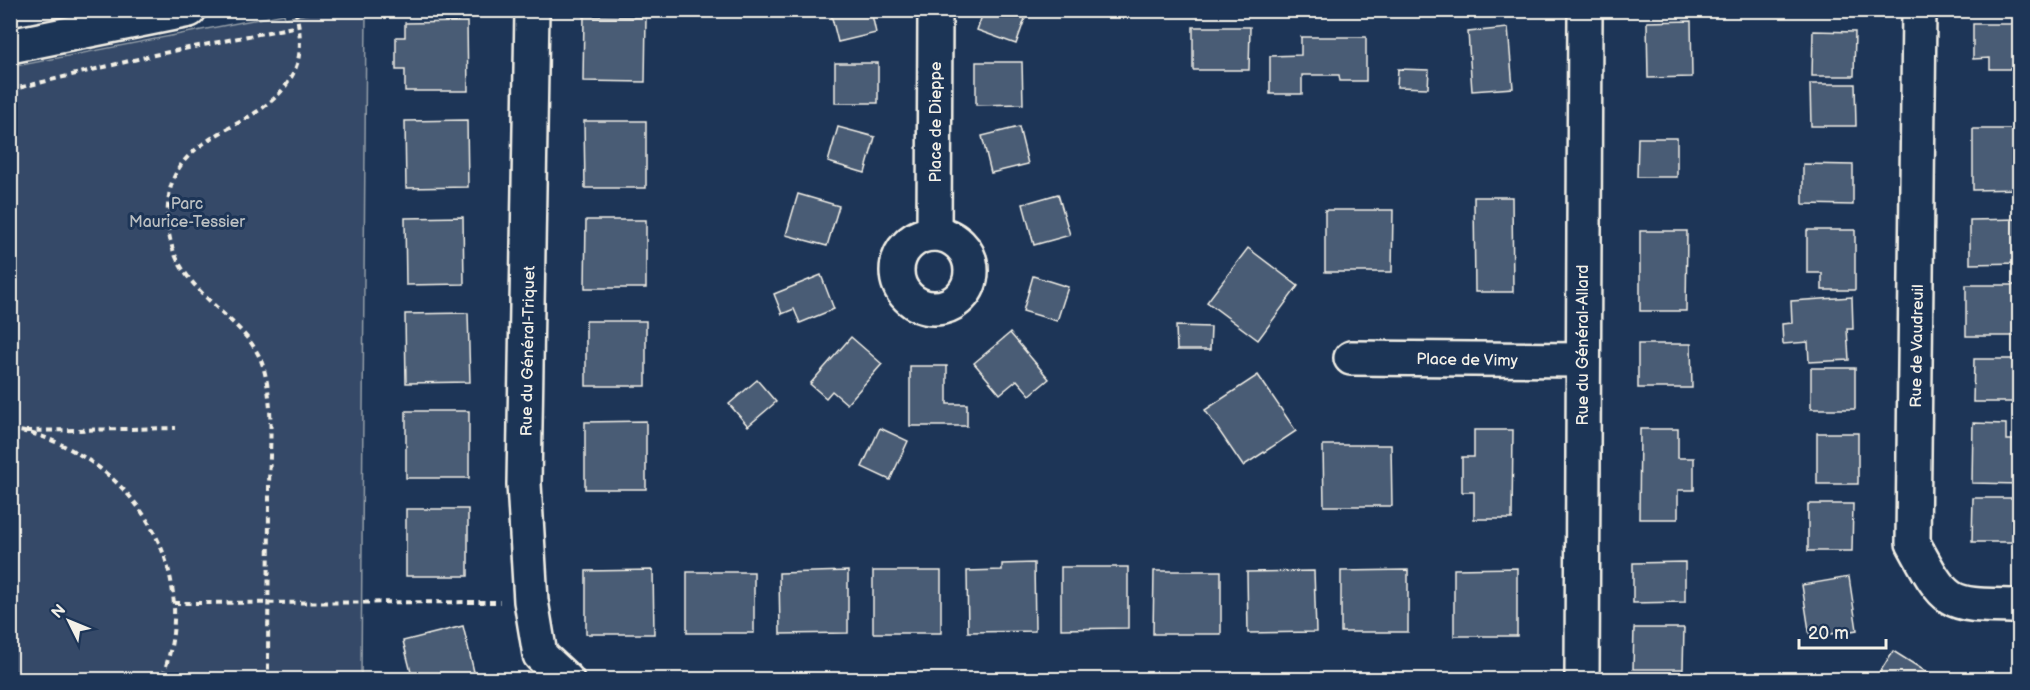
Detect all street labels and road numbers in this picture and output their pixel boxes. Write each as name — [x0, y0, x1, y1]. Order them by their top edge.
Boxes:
street label: Place de Dieppe — [927, 61, 946, 182]
street label: Rue du Général-Allard — [1574, 264, 1593, 426]
street label: Rue du Général-Triquet — [518, 266, 539, 436]
street label: Rue de Vaudreuil — [1907, 284, 1928, 408]
street label: Place de Vimy — [1416, 350, 1519, 371]

